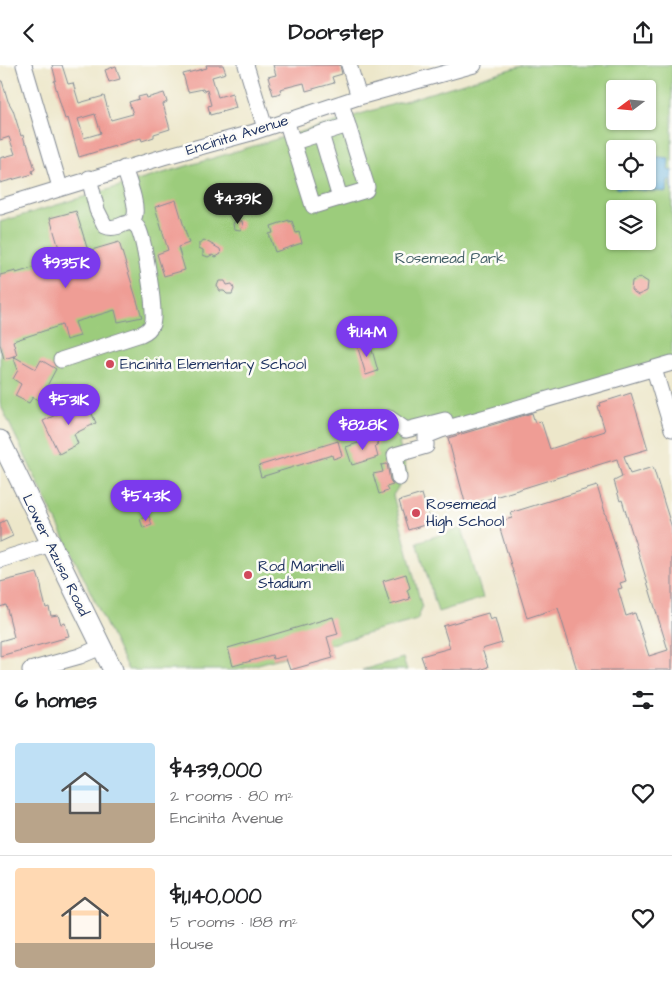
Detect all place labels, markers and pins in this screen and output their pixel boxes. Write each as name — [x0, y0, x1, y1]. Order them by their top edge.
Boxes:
pin: $439K — [203, 183, 273, 225]
pin: $935K — [31, 247, 101, 289]
pin: $1.14M — [326, 315, 408, 358]
place label: Encinita Elementary School — [120, 354, 306, 376]
marker: Encinita Elementary School — [104, 358, 116, 370]
pin: $531K — [34, 383, 104, 426]
pin: $828K — [328, 409, 398, 451]
pin: $543K — [111, 479, 181, 522]
place label: Rosemead High School — [426, 494, 504, 533]
marker: Rosemead High School — [410, 507, 422, 519]
place label: Rod Marinelli Stadium — [258, 556, 345, 594]
marker: Rod Marinelli Stadium — [242, 569, 254, 581]

